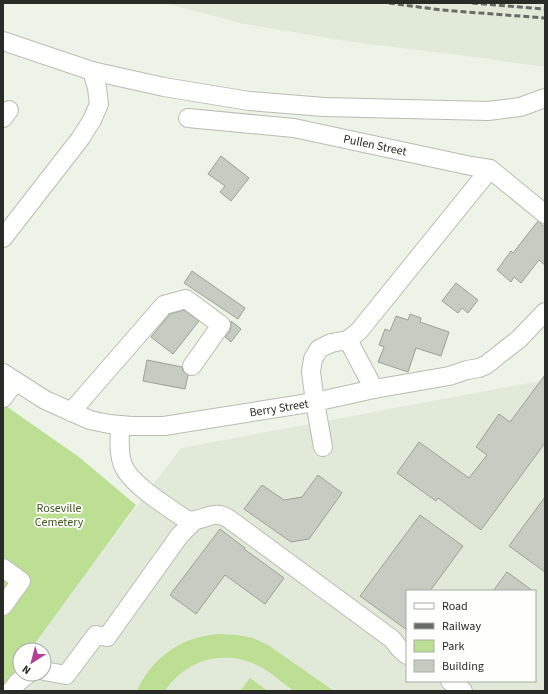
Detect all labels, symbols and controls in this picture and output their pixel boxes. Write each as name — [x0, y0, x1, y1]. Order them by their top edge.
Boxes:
street label: Pullen Street — [342, 130, 408, 161]
street label: Berry Street — [248, 395, 310, 422]
park label: Roseville Cemetery — [35, 500, 84, 531]
legend — [406, 590, 536, 682]
text: Road — [442, 598, 468, 615]
text: Railway — [442, 618, 481, 635]
text: Park — [442, 638, 464, 655]
north arrow — [12, 642, 52, 682]
text: Building — [442, 658, 484, 675]
text: N — [19, 661, 34, 678]

